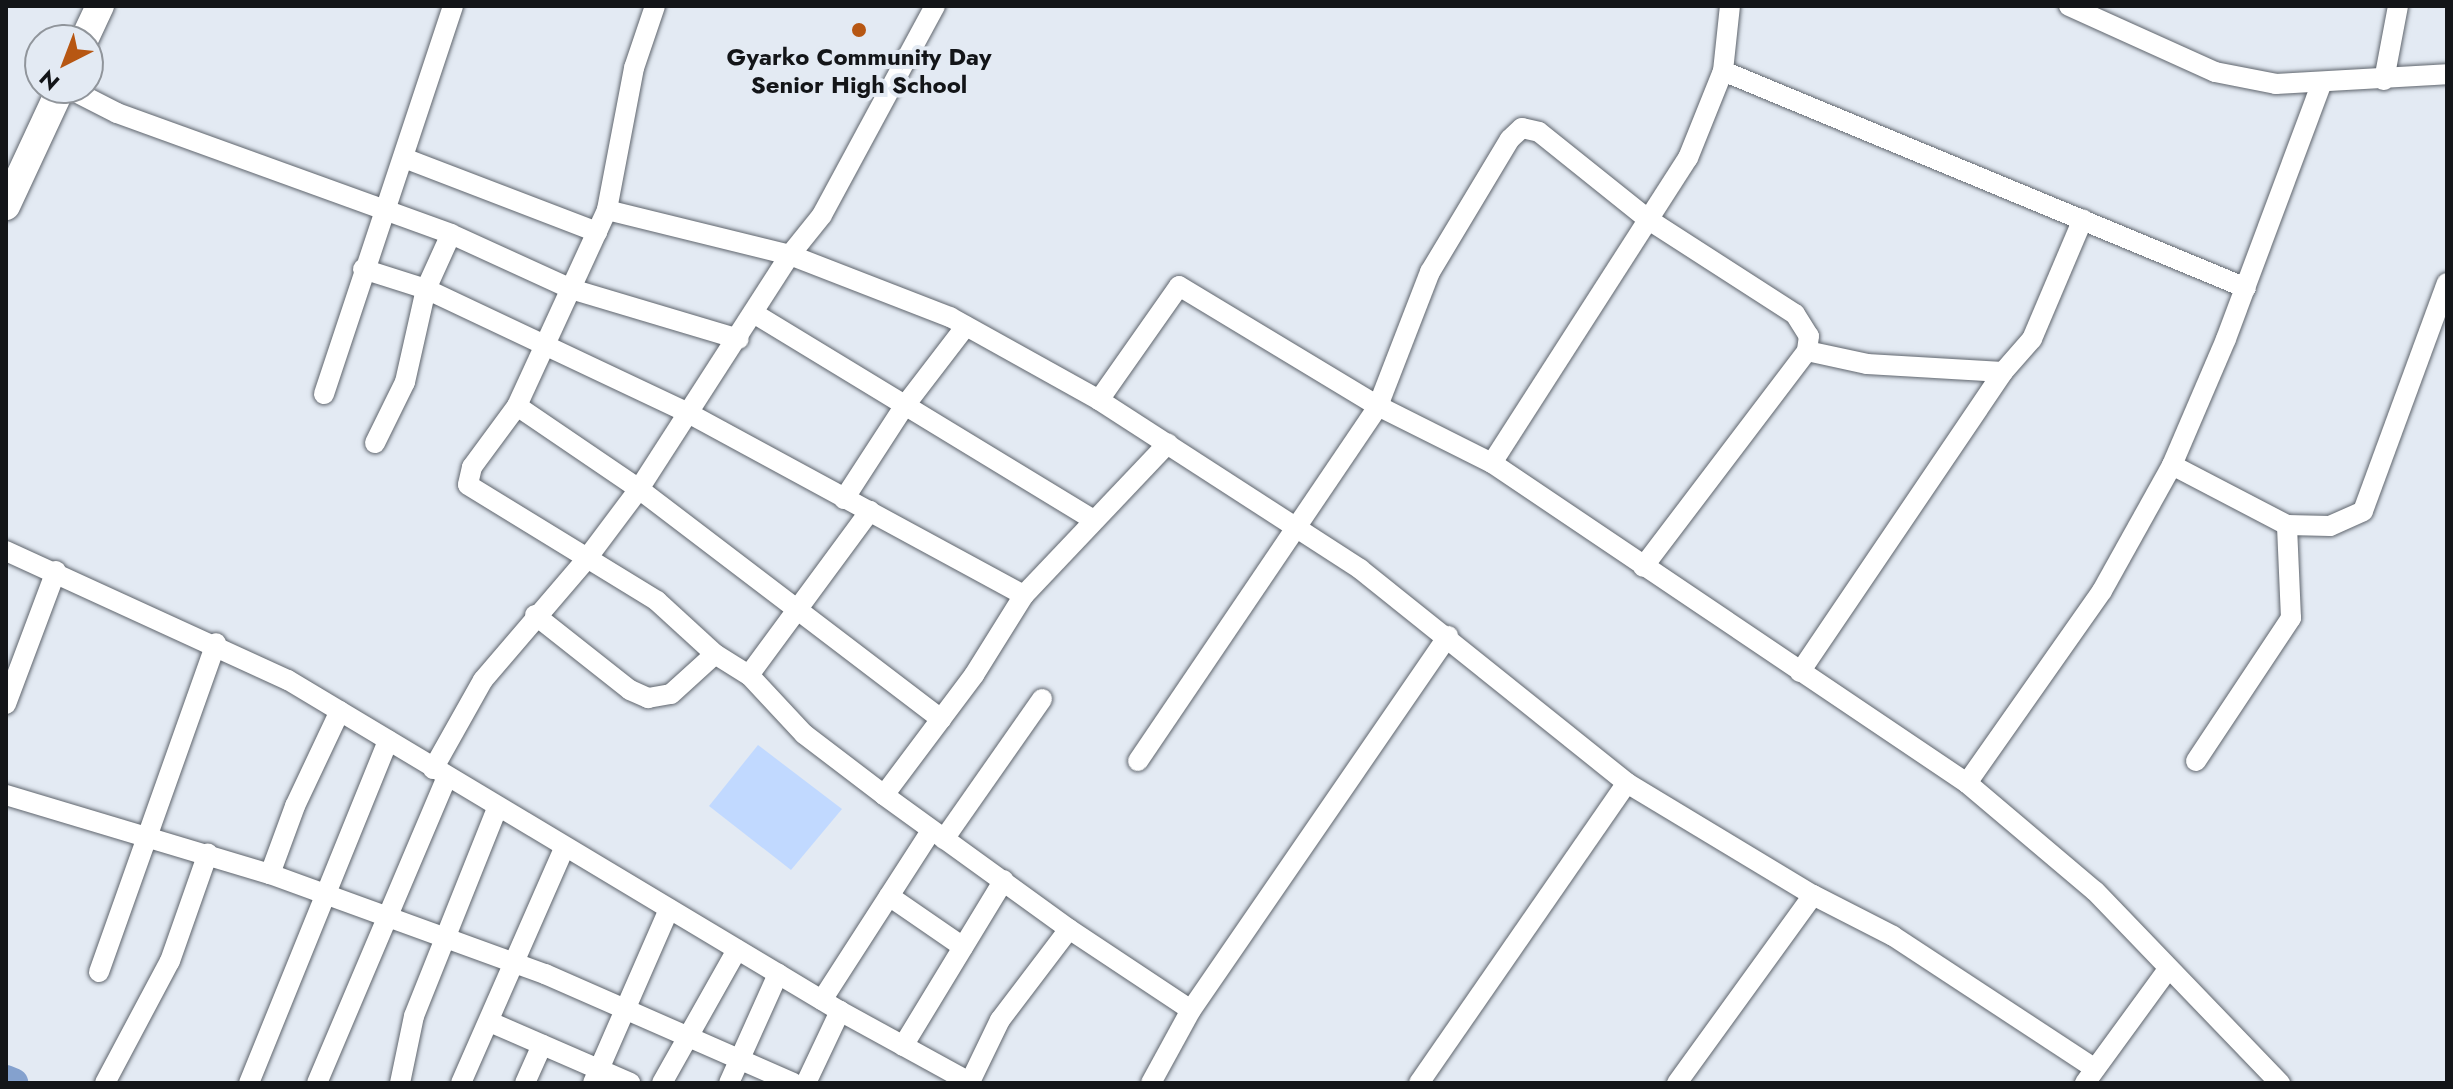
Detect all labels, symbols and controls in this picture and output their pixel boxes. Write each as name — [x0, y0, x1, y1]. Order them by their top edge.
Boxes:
marker: Gyarko Community Day Senior High School — [850, 21, 868, 39]
north arrow — [24, 24, 104, 104]
place label: Gyarko Community Day Senior High School — [727, 43, 991, 99]
text: N — [32, 63, 66, 98]

